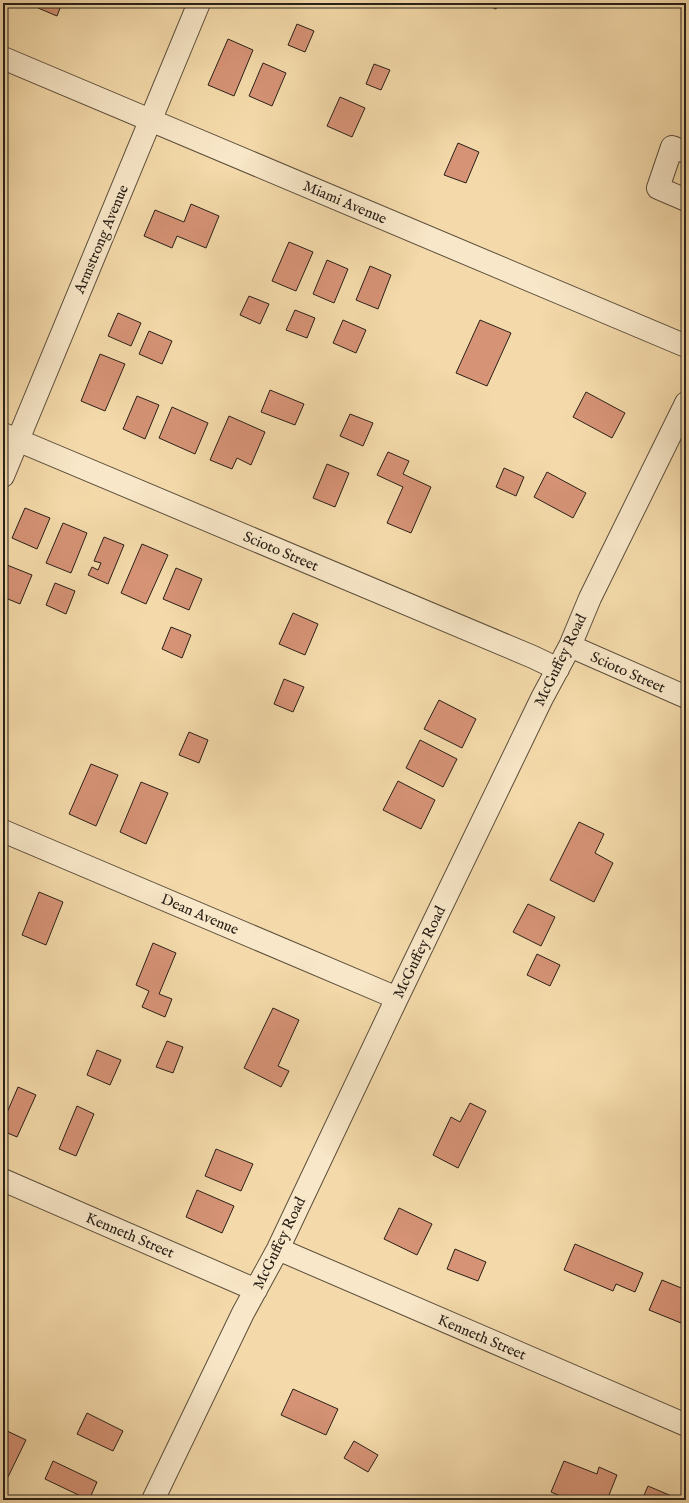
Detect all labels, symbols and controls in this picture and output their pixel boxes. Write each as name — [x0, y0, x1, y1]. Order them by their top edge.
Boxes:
street label: Miami Avenue — [300, 176, 390, 229]
street label: Armstrong Avenue — [70, 182, 133, 297]
street label: Scioto Street — [240, 527, 321, 576]
street label: McGuffey Road — [530, 610, 591, 710]
street label: Scioto Street — [587, 648, 668, 697]
street label: Dean Avenue — [158, 890, 242, 939]
street label: McGuffey Road — [389, 902, 450, 1002]
street label: McGuffey Road — [249, 1193, 310, 1293]
street label: Kenneth Street — [83, 1208, 177, 1263]
street label: Kenneth Street — [435, 1310, 529, 1365]

